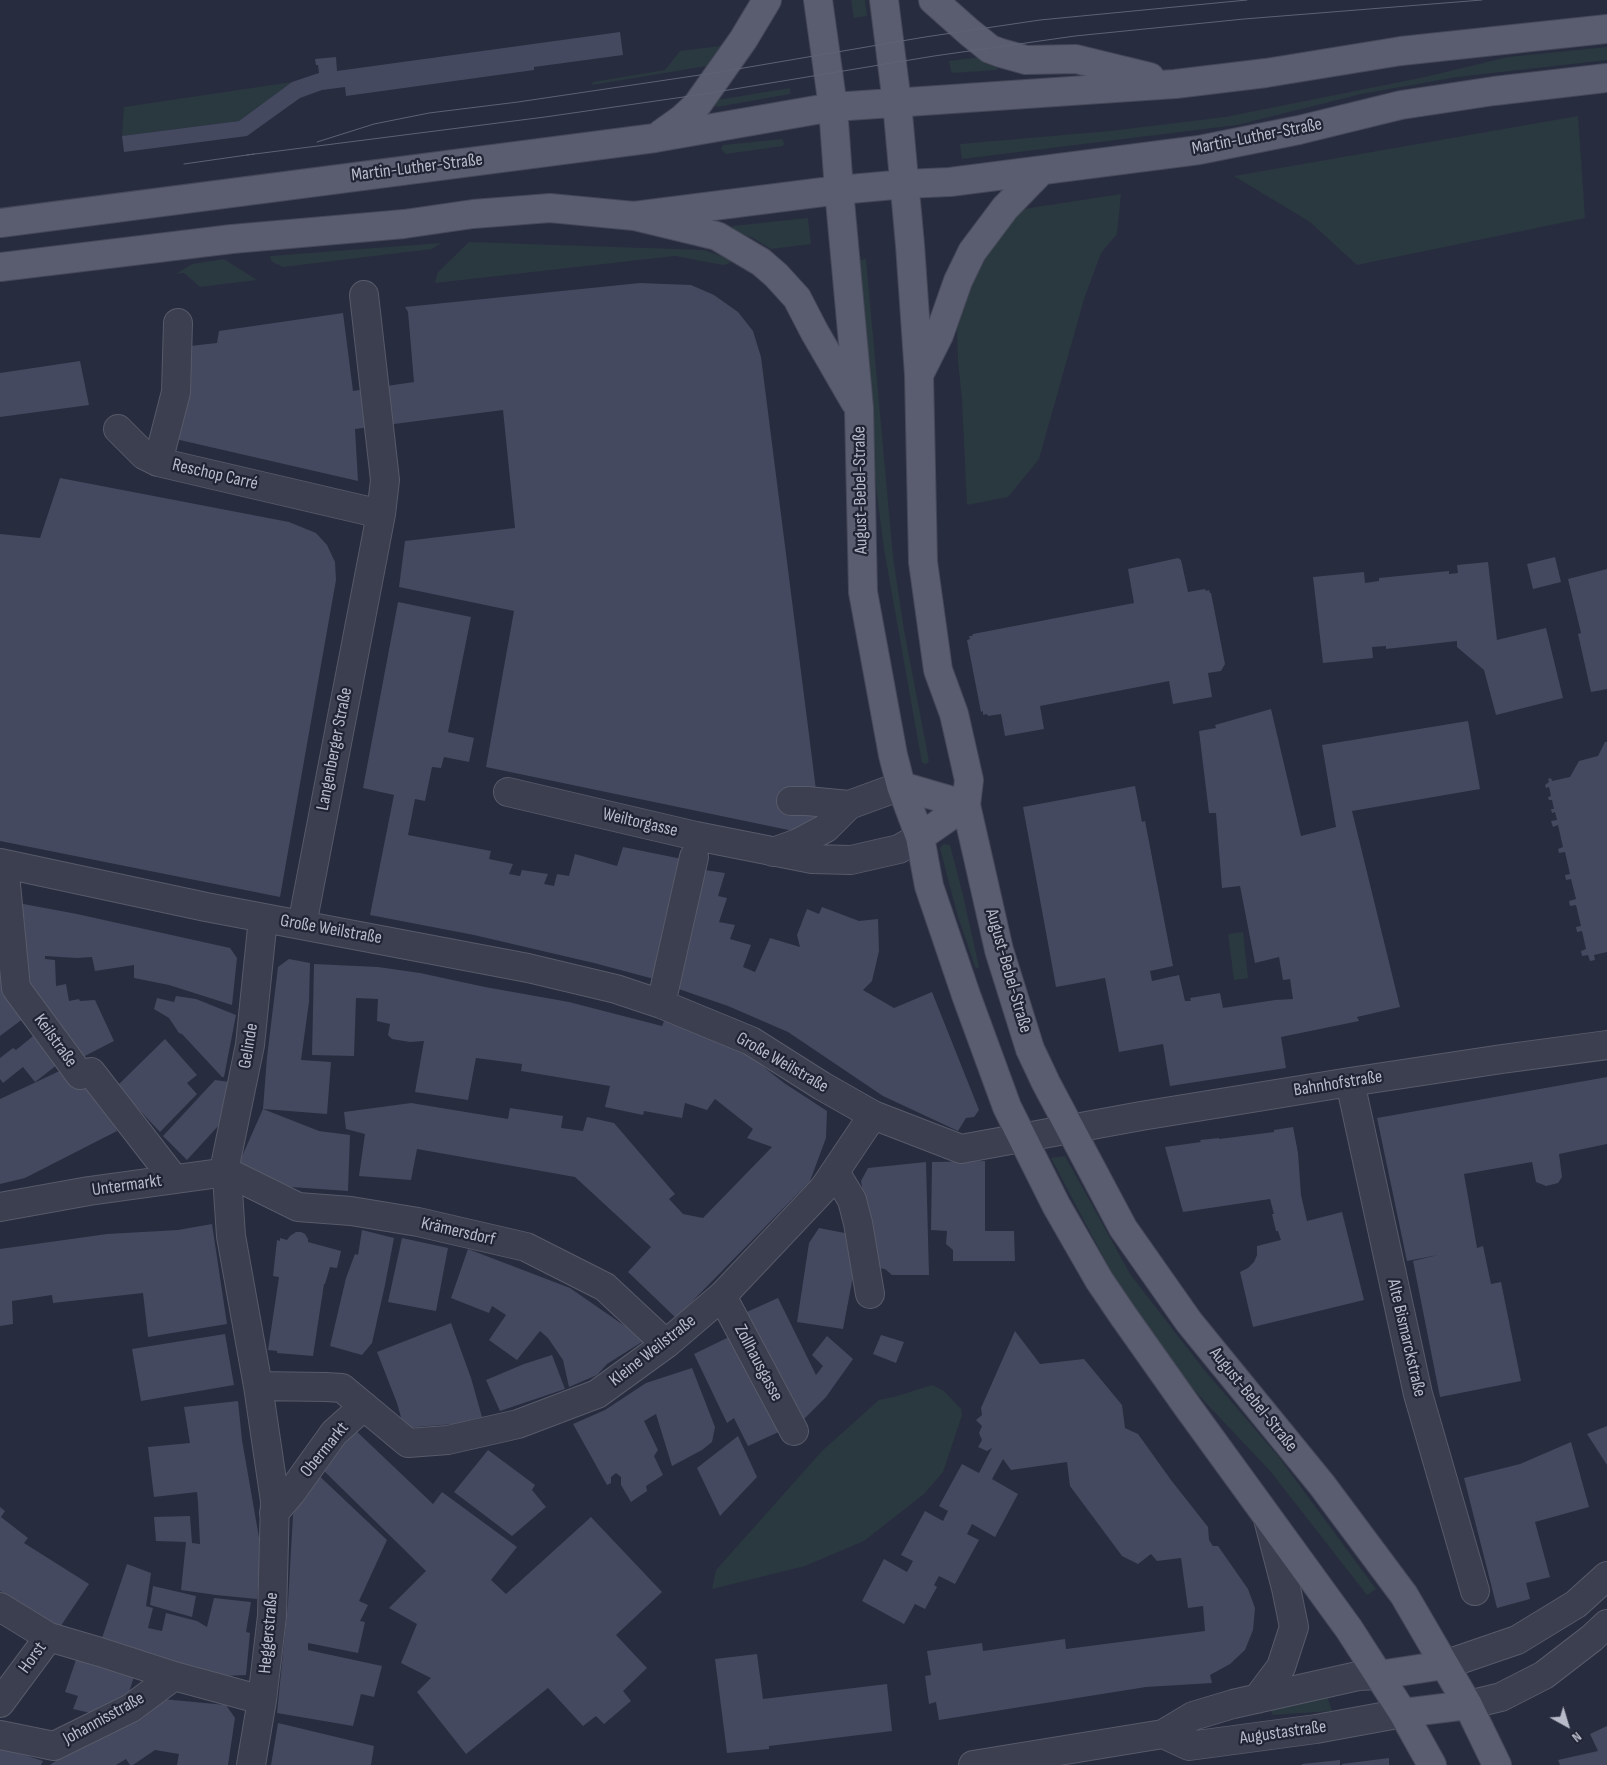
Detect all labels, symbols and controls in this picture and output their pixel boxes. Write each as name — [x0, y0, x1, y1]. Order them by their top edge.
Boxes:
street label: Martin-Luther-Straße — [1190, 114, 1324, 160]
street label: Martin-Luther-Straße — [350, 149, 484, 187]
street label: August-Bebel-Straße — [849, 426, 873, 554]
street label: Reschop Carré — [170, 455, 260, 495]
street label: Langenberger Straße — [312, 686, 358, 812]
street label: Weiltorgasse — [600, 804, 680, 842]
street label: August-Bebel-Straße — [980, 906, 1036, 1036]
street label: Große Weilstraße — [278, 910, 384, 950]
street label: Keilstraße — [29, 1010, 81, 1072]
street label: Gelinde — [235, 1022, 263, 1070]
street label: Große Weilstraße — [732, 1028, 832, 1098]
street label: Bahnhofstraße — [1292, 1066, 1384, 1102]
street label: Untermarkt — [91, 1170, 163, 1202]
street label: Krämersdorf — [419, 1213, 497, 1251]
street label: Alte Bismarckstraße — [1382, 1277, 1430, 1399]
street label: Kleine Weilstraße — [605, 1311, 701, 1391]
street label: Zollhausgasse — [729, 1321, 787, 1405]
street label: August-Bebel-Straße — [1204, 1343, 1302, 1457]
street label: Obermarkt — [296, 1418, 354, 1482]
street label: Heggerstraße — [255, 1592, 283, 1674]
street label: Horst — [14, 1638, 52, 1678]
street label: Johannisstraße — [60, 1688, 148, 1750]
north arrow — [1542, 1700, 1592, 1750]
street label: Augustastraße — [1238, 1716, 1328, 1750]
text: N — [1569, 1728, 1585, 1746]

